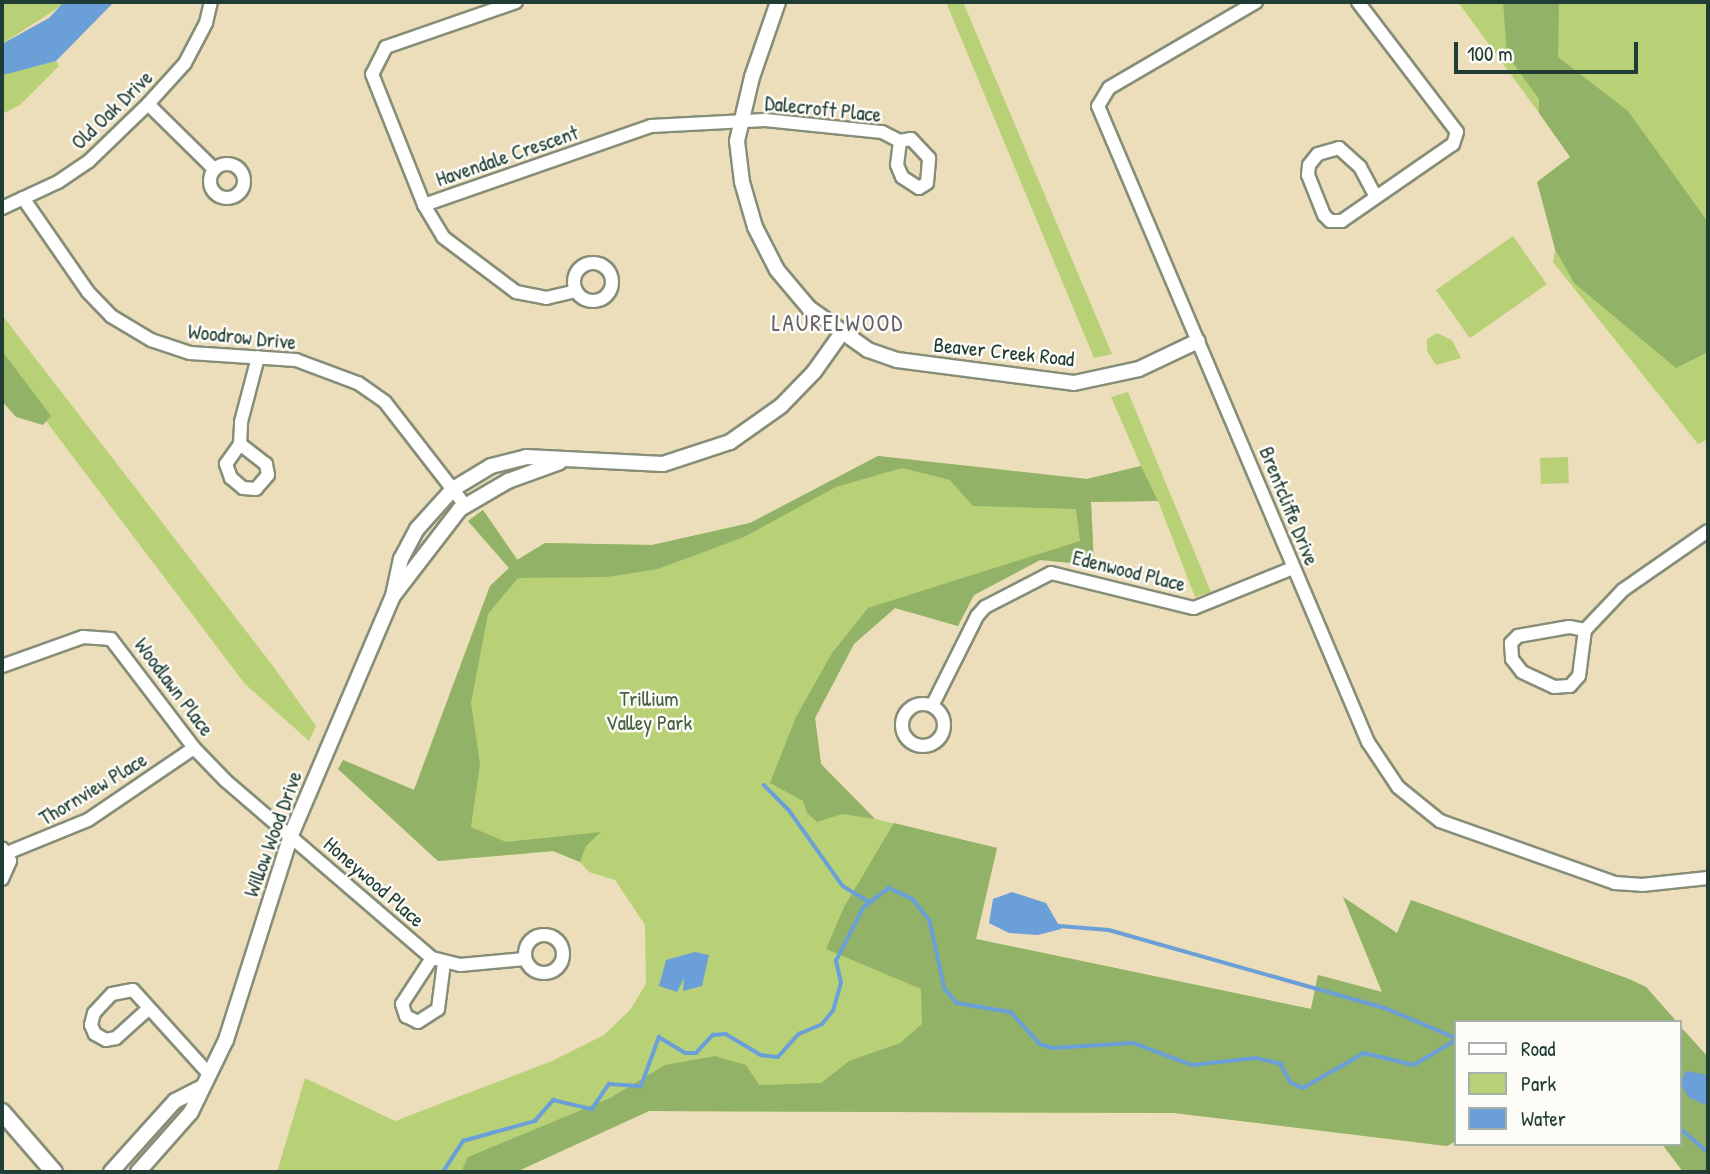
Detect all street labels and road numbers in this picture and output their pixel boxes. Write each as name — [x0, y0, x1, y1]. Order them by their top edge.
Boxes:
street label: Old Oak Drive — [66, 65, 158, 155]
street label: Dalecroft Place — [764, 90, 882, 128]
street label: Havendale Crescent — [433, 120, 581, 192]
street label: Woodrow Drive — [187, 319, 297, 355]
street label: Beaver Creek Road — [932, 332, 1076, 372]
street label: Brentcliffe Drive — [1254, 443, 1324, 569]
street label: Edenwood Place — [1070, 545, 1188, 597]
street label: Woodlawn Place — [129, 633, 219, 741]
street label: Thornview Place — [35, 747, 151, 831]
street label: Willow Wood Drive — [239, 768, 307, 900]
street label: Honeywood Place — [319, 831, 429, 933]

